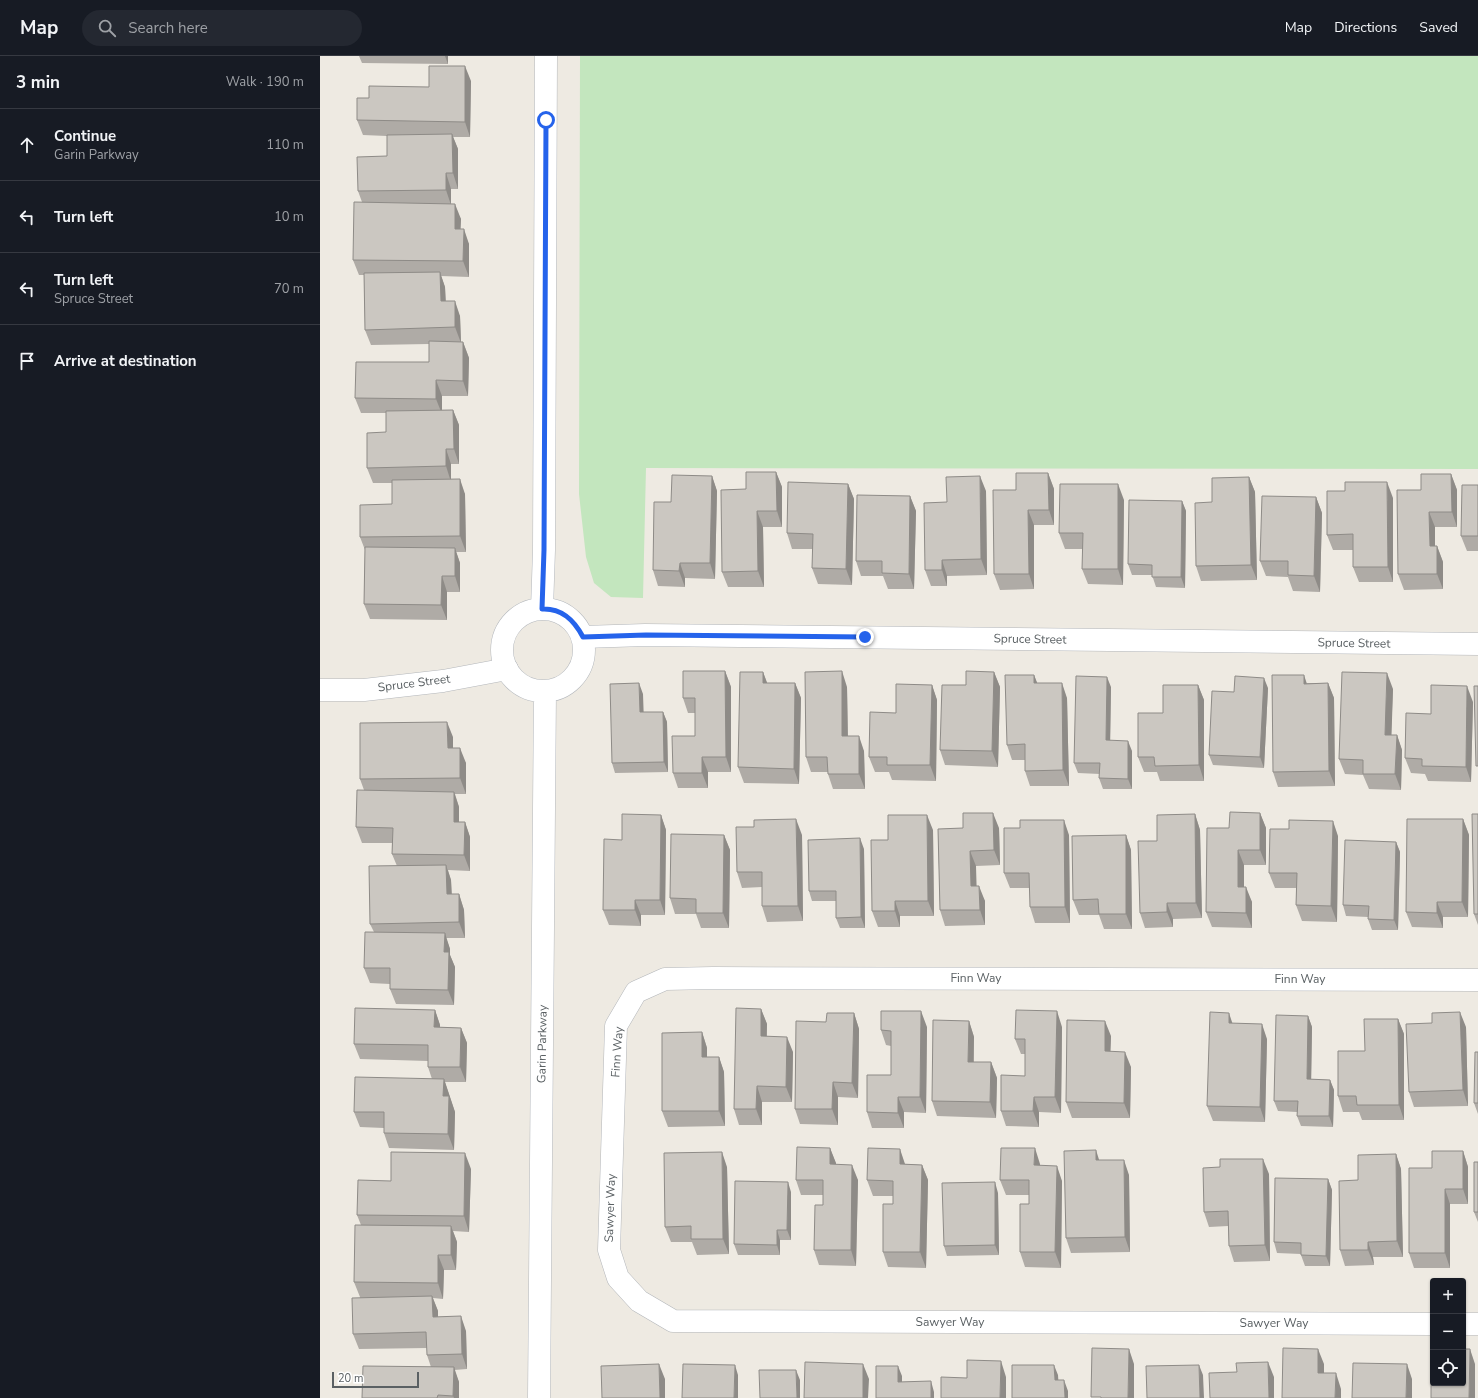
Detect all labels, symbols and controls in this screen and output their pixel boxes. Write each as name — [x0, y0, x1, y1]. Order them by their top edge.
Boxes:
search box — [82, 10, 362, 46]
text: Map — [20, 15, 58, 41]
icon: search — [96, 17, 118, 39]
text: Search here — [128, 18, 208, 38]
text: Map — [1285, 18, 1312, 37]
text: Directions — [1334, 18, 1397, 37]
text: Saved — [1419, 18, 1458, 37]
text: 3 min — [16, 71, 60, 94]
text: Walk · 190 m — [226, 73, 304, 91]
route start — [537, 111, 555, 129]
text: Continue — [54, 126, 116, 146]
icon: ahead — [16, 134, 38, 156]
text: 110 m — [266, 136, 304, 154]
text: Garin Parkway — [54, 146, 139, 164]
icon: left — [16, 206, 38, 228]
text: Turn left — [54, 207, 113, 227]
text: 10 m — [274, 208, 304, 226]
text: Turn left — [54, 270, 113, 290]
icon: left — [16, 278, 38, 300]
text: 70 m — [274, 280, 304, 298]
text: Spruce Street — [54, 290, 133, 308]
icon: arrive — [16, 350, 38, 372]
text: Arrive at destination — [54, 351, 197, 371]
route end — [856, 628, 874, 646]
street label: Spruce Street — [993, 630, 1067, 648]
street label: Spruce Street — [1317, 634, 1391, 652]
street label: Spruce Street — [377, 671, 452, 695]
street label: Finn Way — [950, 970, 1002, 986]
street label: Finn Way — [1274, 971, 1326, 987]
street label: Garin Parkway — [533, 1004, 551, 1083]
street label: Finn Way — [607, 1025, 627, 1078]
street label: Sawyer Way — [601, 1172, 619, 1243]
map controls — [1430, 1278, 1466, 1386]
button: + — [1430, 1278, 1466, 1314]
street label: Sawyer Way — [916, 1314, 985, 1330]
button: − — [1430, 1314, 1466, 1350]
street label: Sawyer Way — [1240, 1315, 1309, 1331]
button: locate — [1430, 1350, 1466, 1386]
scale bar — [332, 1370, 419, 1389]
text: 20 m — [338, 1371, 363, 1386]

